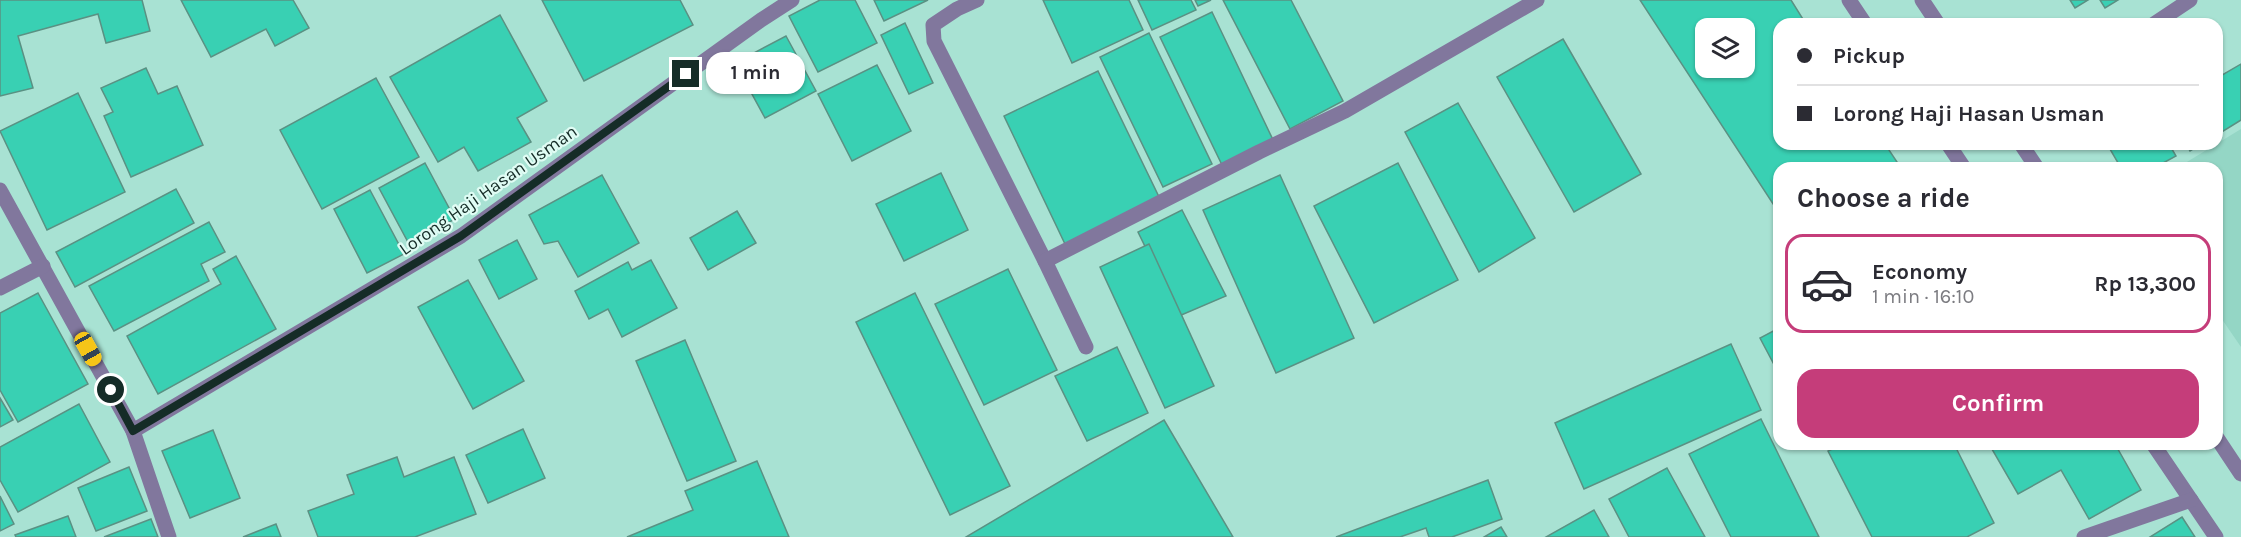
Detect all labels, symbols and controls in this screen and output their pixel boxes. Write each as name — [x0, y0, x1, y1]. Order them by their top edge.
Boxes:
map controls — [1695, 18, 1755, 78]
button: layers — [1695, 18, 1755, 78]
text: Pickup — [1833, 43, 1905, 69]
callout: 1 min — [707, 53, 806, 95]
route end — [672, 60, 699, 87]
text: 1 min — [730, 61, 781, 84]
text: Lorong Haji Hasan Usman — [1833, 101, 2104, 127]
street label: Lorong Haji Hasan Usman — [395, 120, 581, 260]
text: Choose a ride — [1797, 182, 1970, 214]
icon: car — [1800, 257, 1854, 311]
text: Economy — [1872, 259, 1967, 285]
text: Rp 13,300 — [2094, 271, 2196, 297]
text: 1 min · 16:10 — [1872, 285, 1974, 308]
car — [71, 329, 105, 369]
button: Confirm — [1797, 369, 2199, 438]
route start — [97, 376, 124, 403]

